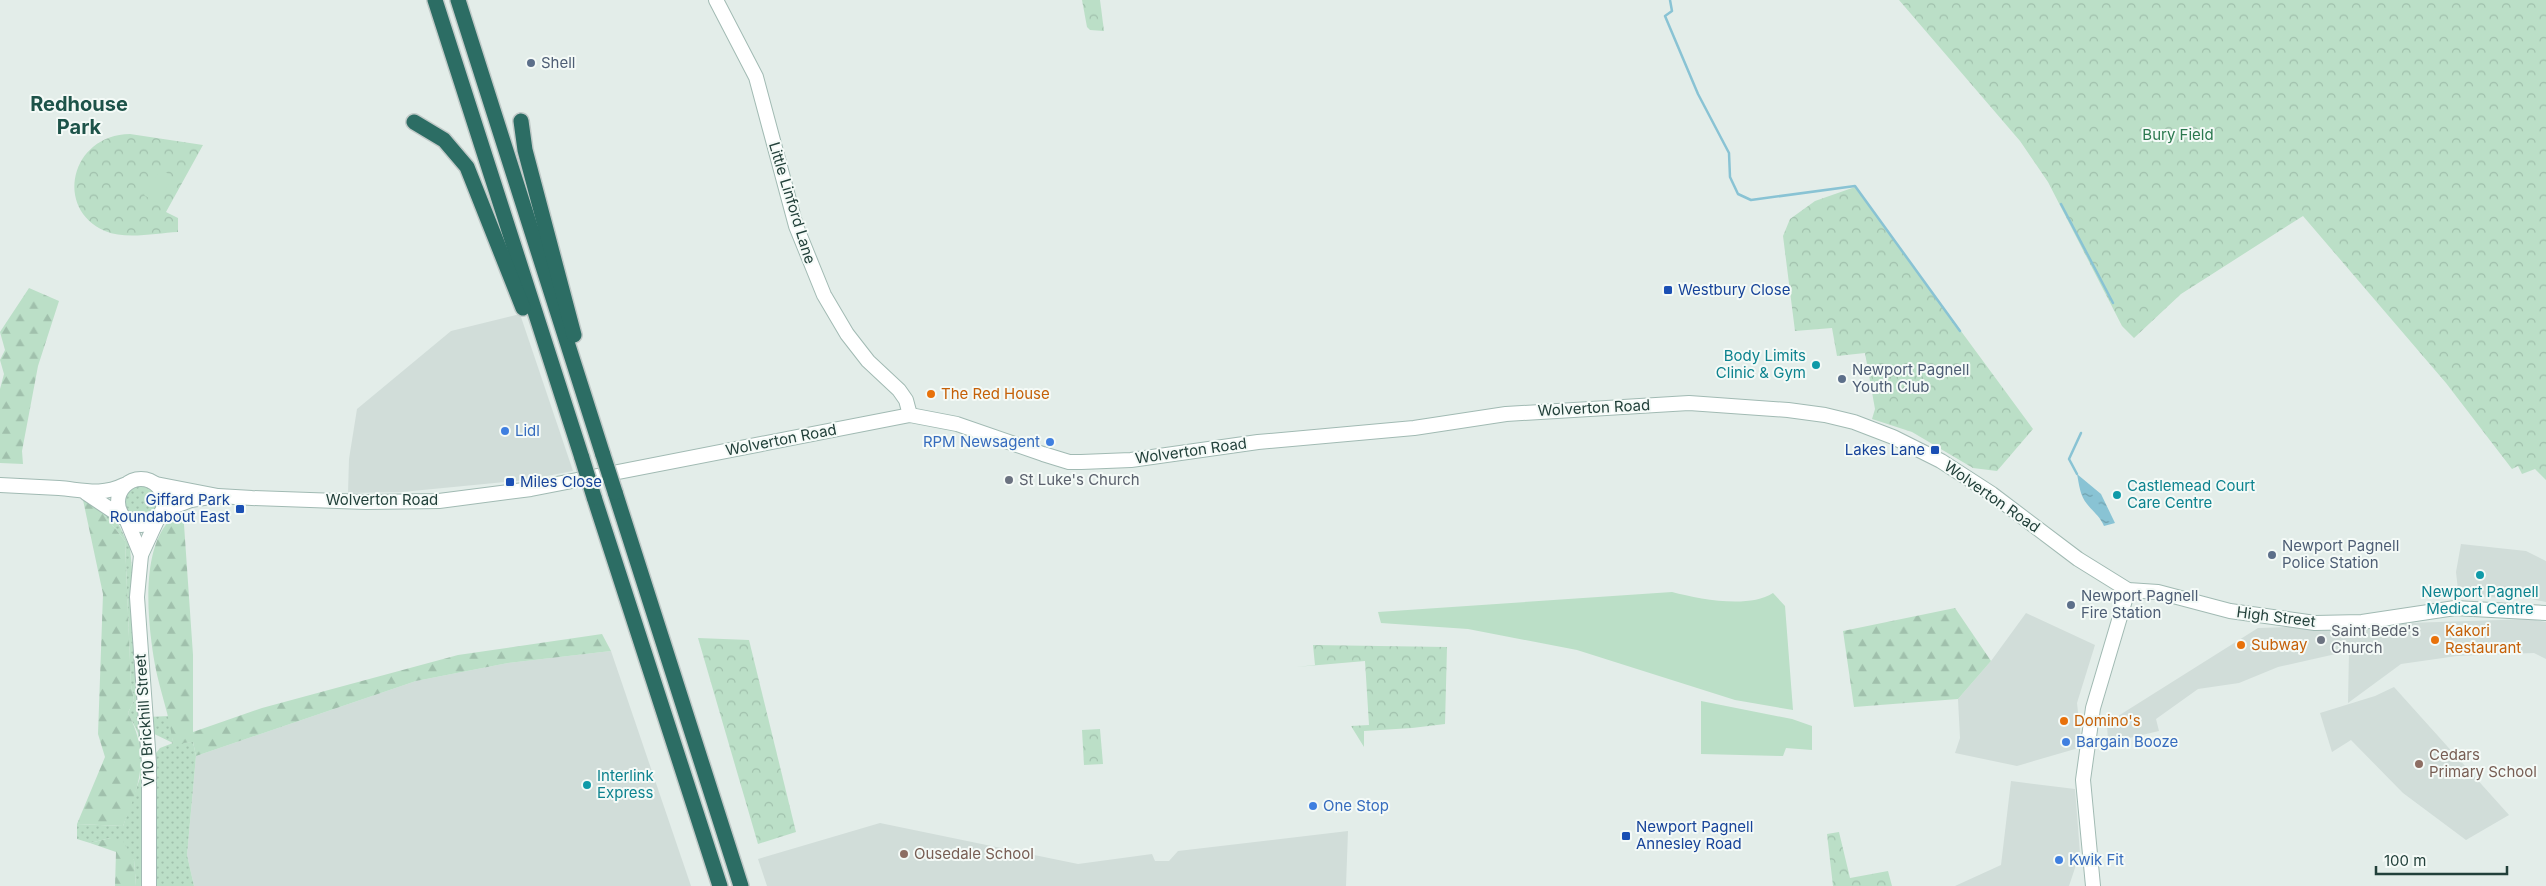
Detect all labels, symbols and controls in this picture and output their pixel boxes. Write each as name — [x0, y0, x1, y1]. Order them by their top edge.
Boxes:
place label: Shell — [541, 53, 576, 72]
marker: Shell — [525, 57, 537, 69]
district label: Redhouse Park — [30, 92, 128, 139]
park label: Bury Field — [2142, 125, 2214, 144]
street label: Little Linford Lane — [765, 140, 820, 266]
place label: Westbury Close — [1678, 280, 1790, 299]
marker: Westbury Close — [1662, 284, 1674, 296]
place label: Body Limits Clinic & Gym — [1716, 346, 1806, 382]
marker: Body Limits Clinic & Gym — [1810, 359, 1822, 371]
place label: Newport Pagnell Youth Club — [1852, 360, 1969, 396]
marker: Newport Pagnell Youth Club — [1836, 373, 1848, 385]
place label: The Red House — [941, 384, 1050, 403]
marker: The Red House — [925, 388, 937, 400]
street label: Wolverton Road — [1537, 395, 1651, 420]
street label: Wolverton Road — [724, 419, 838, 460]
place label: Lidl — [515, 421, 540, 440]
marker: Lidl — [499, 425, 511, 437]
place label: RPM Newsagent — [923, 432, 1040, 451]
street label: Wolverton Road — [1134, 433, 1248, 468]
marker: RPM Newsagent — [1044, 436, 1056, 448]
place label: Lakes Lane — [1845, 440, 1925, 459]
marker: Lakes Lane — [1929, 444, 1941, 456]
street label: Wolverton Road — [1941, 457, 2044, 537]
place label: St Luke's Church — [1019, 470, 1140, 489]
place label: Miles Close — [520, 472, 602, 491]
marker: St Luke's Church — [1003, 474, 1015, 486]
marker: Miles Close — [504, 476, 516, 488]
place label: Castlemead Court Care Centre — [2127, 476, 2255, 512]
marker: Castlemead Court Care Centre — [2111, 489, 2123, 501]
place label: Giffard Park Roundabout East — [110, 490, 231, 526]
street label: Wolverton Road — [326, 490, 438, 509]
marker: Giffard Park Roundabout East — [234, 503, 246, 515]
place label: Newport Pagnell Police Station — [2282, 536, 2399, 572]
marker: Newport Pagnell Police Station — [2266, 549, 2278, 561]
marker: Newport Pagnell Medical Centre — [2474, 569, 2486, 581]
place label: Newport Pagnell Medical Centre — [2421, 582, 2539, 618]
place label: Newport Pagnell Fire Station — [2081, 586, 2198, 622]
marker: Newport Pagnell Fire Station — [2065, 599, 2077, 611]
street label: High Street — [2235, 602, 2317, 631]
place label: Saint Bede's Church — [2331, 621, 2419, 657]
place label: Kakori Restaurant — [2445, 621, 2521, 657]
marker: Saint Bede's Church — [2315, 634, 2327, 646]
marker: Kakori Restaurant — [2429, 634, 2441, 646]
place label: Subway — [2251, 635, 2308, 654]
marker: Subway — [2235, 639, 2247, 651]
street label: V10 Brickhill Street — [130, 653, 159, 787]
place label: Domino's — [2074, 711, 2141, 730]
marker: Domino's — [2058, 715, 2070, 727]
place label: Bargain Booze — [2076, 732, 2178, 751]
marker: Bargain Booze — [2060, 736, 2072, 748]
place label: Cedars Primary School — [2429, 745, 2537, 781]
marker: Cedars Primary School — [2413, 758, 2425, 770]
place label: Interlink Express — [597, 766, 654, 802]
marker: Interlink Express — [581, 779, 593, 791]
place label: One Stop — [1323, 796, 1389, 815]
marker: One Stop — [1307, 800, 1319, 812]
place label: Newport Pagnell Annesley Road — [1636, 817, 1753, 853]
marker: Newport Pagnell Annesley Road — [1620, 830, 1632, 842]
place label: Ousedale School — [914, 844, 1034, 863]
scale bar — [2376, 844, 2507, 876]
marker: Ousedale School — [898, 848, 910, 860]
place label: Kwik Fit — [2069, 850, 2124, 869]
text: 100 m — [2384, 851, 2426, 870]
marker: Kwik Fit — [2053, 854, 2065, 866]

